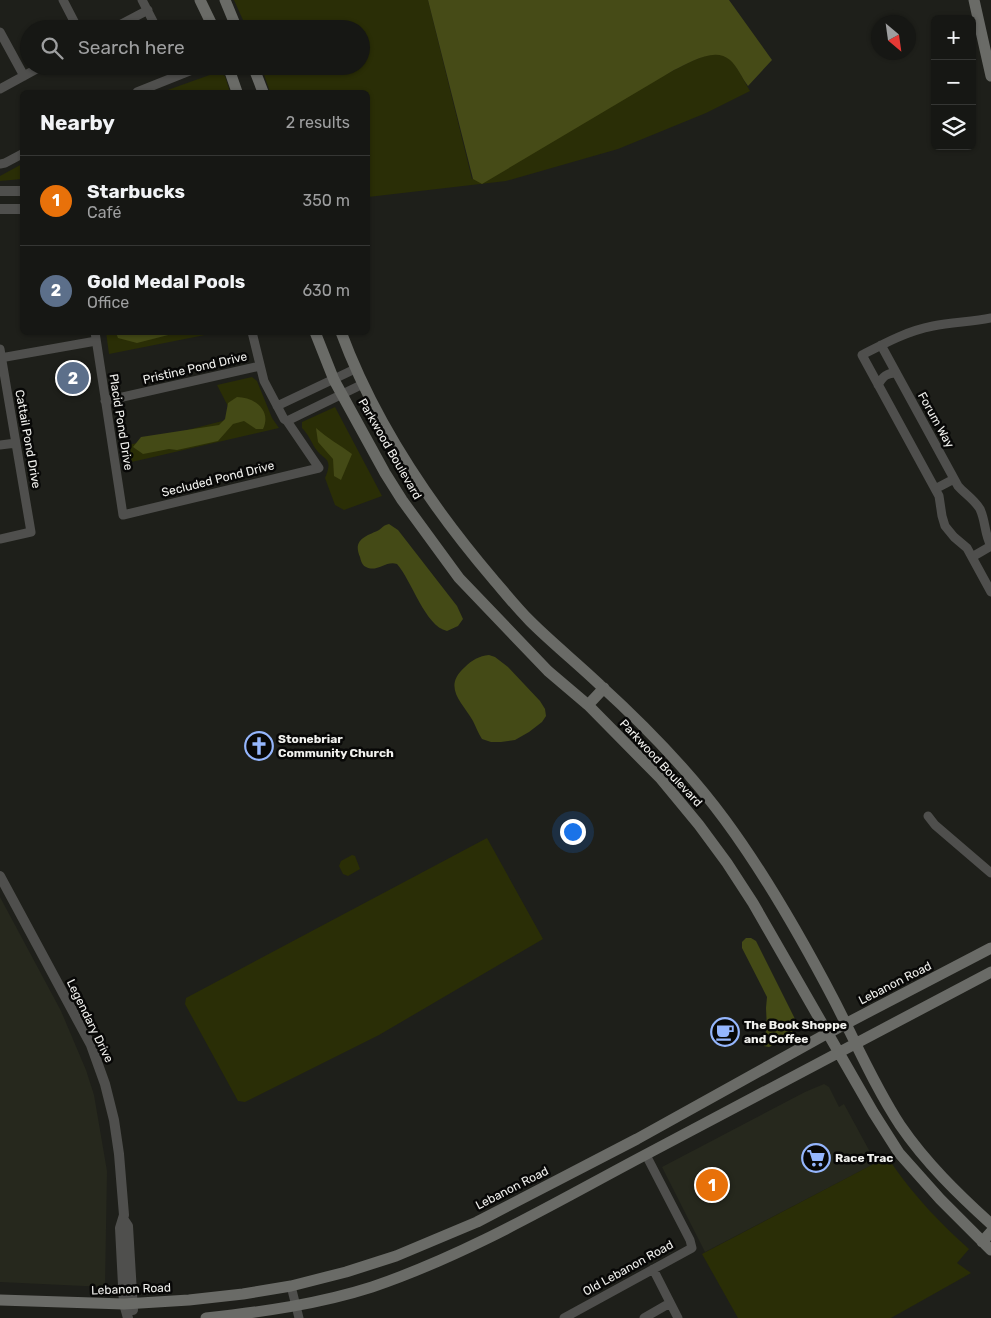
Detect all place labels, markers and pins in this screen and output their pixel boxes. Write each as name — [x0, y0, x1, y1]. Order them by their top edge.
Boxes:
pin: 2 — [57, 359, 89, 397]
church icon: Stonebriar Community Church — [244, 731, 274, 761]
place label: Stonebriar Community Church — [278, 732, 394, 760]
cafe icon: The Book Shoppe and Coffee — [710, 1017, 740, 1047]
place label: The Book Shoppe and Coffee — [744, 1018, 847, 1046]
supermarket icon: Race Trac — [801, 1143, 831, 1173]
place label: Race Trac — [835, 1151, 893, 1165]
pin: 1 — [696, 1166, 728, 1204]

